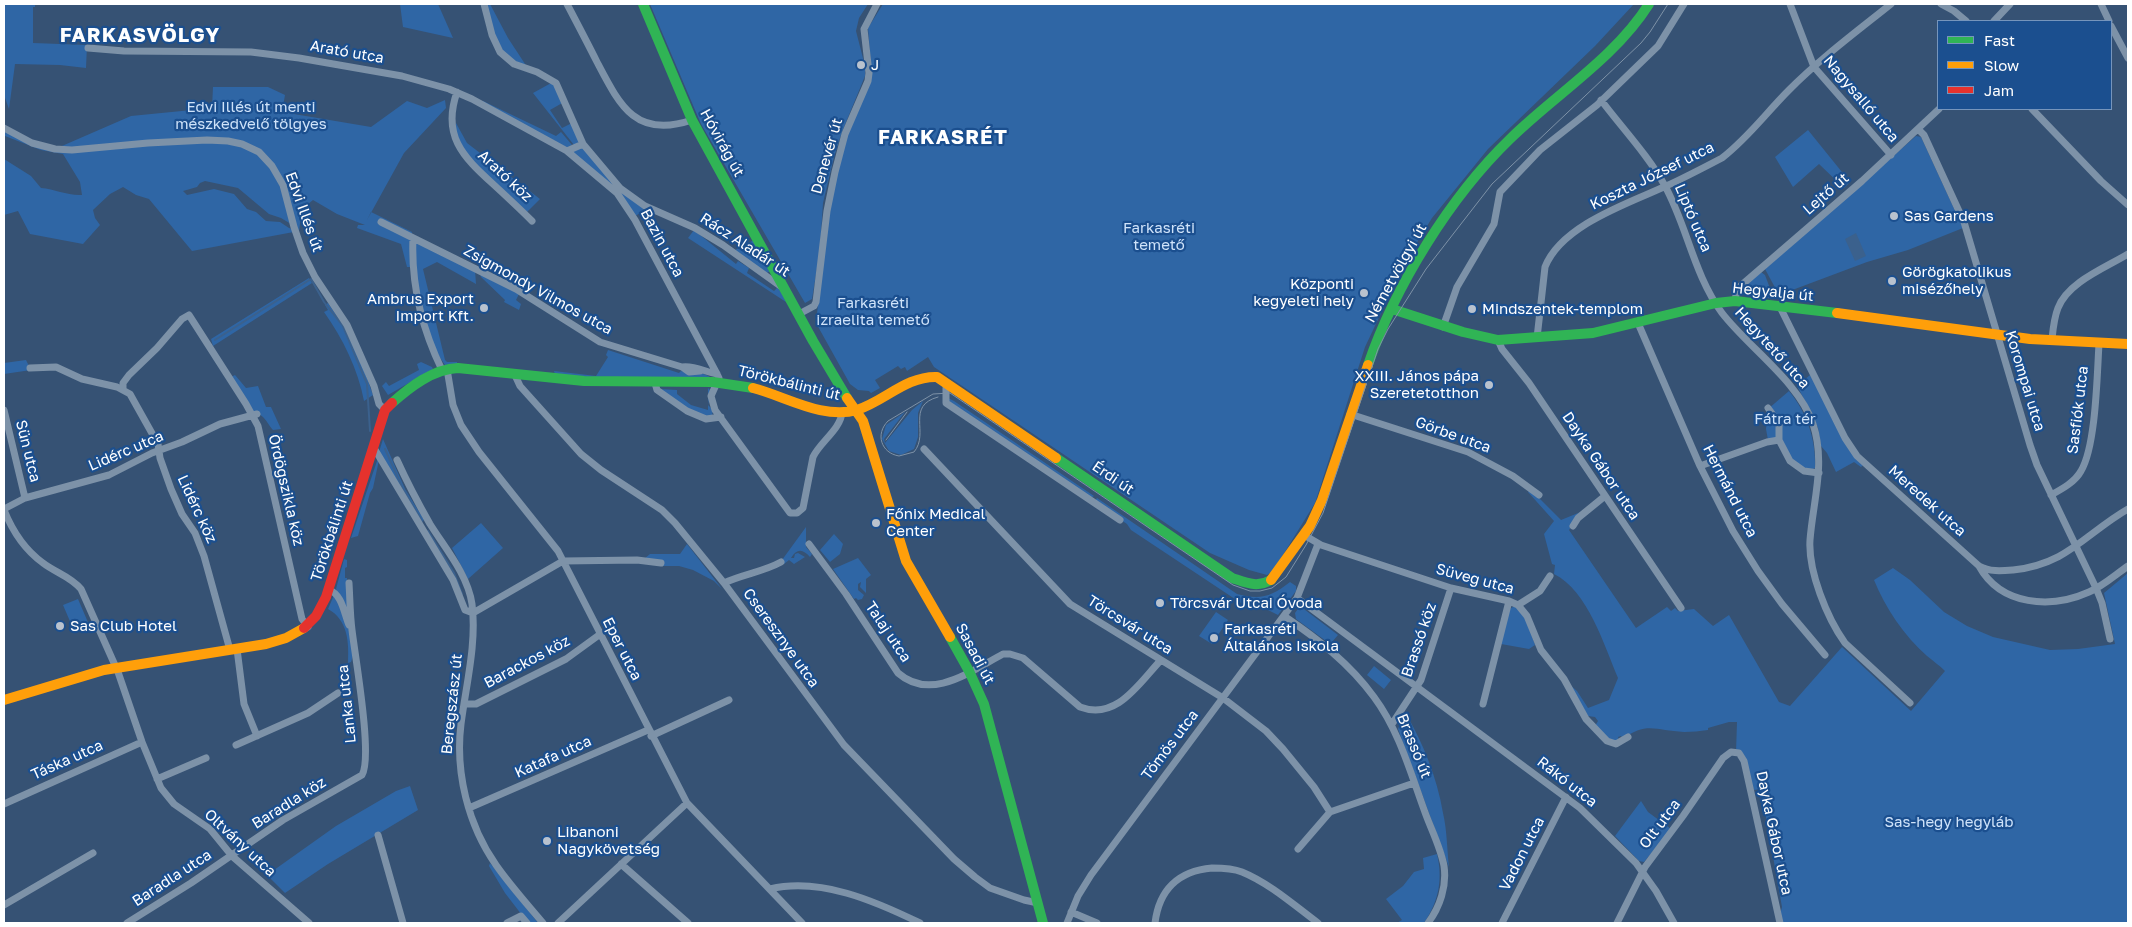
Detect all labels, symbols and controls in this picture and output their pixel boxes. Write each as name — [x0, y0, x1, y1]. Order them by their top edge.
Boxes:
legend — [1937, 20, 2112, 110]
district label: FARKASVÖLGY — [58, 24, 222, 48]
text: Fast — [1984, 31, 2015, 49]
street label: Arató utca — [309, 37, 385, 67]
street label: Nagysalló utca — [1819, 52, 1903, 146]
place label: J — [871, 56, 879, 74]
text: Slow — [1984, 56, 2019, 74]
marker: J — [855, 59, 867, 71]
text: Jam — [1984, 81, 2014, 99]
park label: Edvi Illés út menti mészkedvelő tölgyes — [175, 98, 327, 133]
street label: Hóvirág út — [696, 106, 748, 180]
street label: Denevér út — [808, 116, 846, 196]
district label: FARKASRÉT — [877, 126, 1009, 150]
street label: Koszta József utca — [1587, 138, 1717, 214]
street label: Arató köz — [474, 146, 536, 206]
street label: Edvi Illés út — [281, 169, 327, 255]
street label: Lejtő út — [1799, 169, 1853, 219]
street label: Liptó utca — [1671, 181, 1715, 255]
street label: Bazin utca — [636, 206, 688, 280]
place label: Sas Gardens — [1904, 207, 1994, 225]
street label: Rácz Aladár út — [697, 209, 793, 281]
marker: Sas Gardens — [1888, 210, 1900, 222]
park label: Farkasréti temető — [1123, 219, 1195, 254]
street label: Németvölgyi út — [1361, 220, 1431, 326]
street label: Zsigmondy Vilmos utca — [460, 241, 616, 339]
place label: Görögkatolikus misézőhely — [1902, 263, 2011, 298]
place label: Központi kegyeleti hely — [1253, 275, 1354, 310]
marker: Görögkatolikus misézőhely — [1886, 275, 1898, 287]
street label: Hegyalja út — [1731, 279, 1815, 305]
marker: Központi kegyeleti hely — [1358, 287, 1370, 299]
place label: Ambrus Export Import Kft. — [367, 290, 474, 325]
park label: Farkasréti izraelita temető — [816, 294, 930, 329]
place label: Mindszentek-templom — [1482, 300, 1643, 318]
marker: Ambrus Export Import Kft. — [478, 302, 490, 314]
marker: Mindszentek-templom — [1466, 303, 1478, 315]
street label: Hegytető utca — [1731, 304, 1813, 392]
street label: Korompai utca — [2001, 329, 2049, 433]
street label: Törökbálinti út — [736, 362, 842, 404]
street label: Sasfiók utca — [2064, 365, 2092, 455]
place label: XXIII. János pápa Szeretetotthon — [1355, 367, 1479, 402]
marker: XXIII. János pápa Szeretetotthon — [1483, 379, 1495, 391]
street label: Dayka Gábor utca — [1558, 409, 1644, 523]
park label: Fátra tér — [1754, 410, 1816, 428]
street label: Görbe utca — [1413, 413, 1493, 457]
street label: Sün utca — [12, 418, 44, 484]
street label: Lidérc utca — [86, 427, 166, 475]
street label: Ördögszikla köz — [264, 432, 308, 548]
street label: Hermánd utca — [1699, 442, 1761, 540]
street label: Érdi út — [1089, 457, 1137, 499]
street label: Meredek utca — [1885, 462, 1969, 540]
street label: Lidérc köz — [173, 472, 221, 546]
street label: Törökbálinti út — [307, 478, 357, 584]
place label: Főnix Medical Center — [886, 505, 985, 540]
marker: Főnix Medical Center — [870, 517, 882, 529]
street label: Süveg utca — [1434, 560, 1516, 598]
street label: Cseresznye utca — [739, 585, 823, 691]
street label: Törcsvár utca — [1084, 592, 1176, 658]
place label: Törcsvár Utcai Óvoda — [1170, 594, 1323, 612]
marker: Törcsvár Utcai Óvoda — [1154, 597, 1166, 609]
street label: Talaj utca — [861, 598, 915, 666]
street label: Brassó köz — [1398, 600, 1440, 680]
street label: Eper utca — [598, 614, 646, 684]
place label: Sas Club Hotel — [70, 617, 177, 635]
marker: Sas Club Hotel — [54, 620, 66, 632]
street label: Sasadi út — [951, 620, 999, 688]
place label: Farkasréti Általános Iskola — [1224, 620, 1339, 655]
street label: Barackos köz — [481, 632, 573, 692]
marker: Farkasréti Általános Iskola — [1208, 632, 1220, 644]
street label: Beregszász út — [438, 653, 466, 755]
street label: Lanka utca — [334, 664, 360, 744]
street label: Tömös utca — [1138, 706, 1202, 784]
street label: Brassó út — [1393, 711, 1435, 781]
street label: Katafa utca — [512, 732, 594, 782]
street label: Táska utca — [28, 736, 106, 784]
street label: Rákó utca — [1533, 753, 1601, 811]
street label: Dayka Gábor utca — [1752, 769, 1796, 897]
street label: Baradla köz — [249, 773, 329, 833]
street label: Olt utca — [1636, 796, 1684, 852]
street label: Oltvány utca — [201, 805, 279, 881]
park label: Sas-hegy hegyláb — [1884, 813, 2014, 831]
street label: Vadon utca — [1496, 814, 1548, 894]
place label: Libanoni Nagykövetség — [557, 823, 660, 858]
marker: Libanoni Nagykövetség — [541, 835, 553, 847]
street label: Baradla utca — [129, 846, 215, 910]

